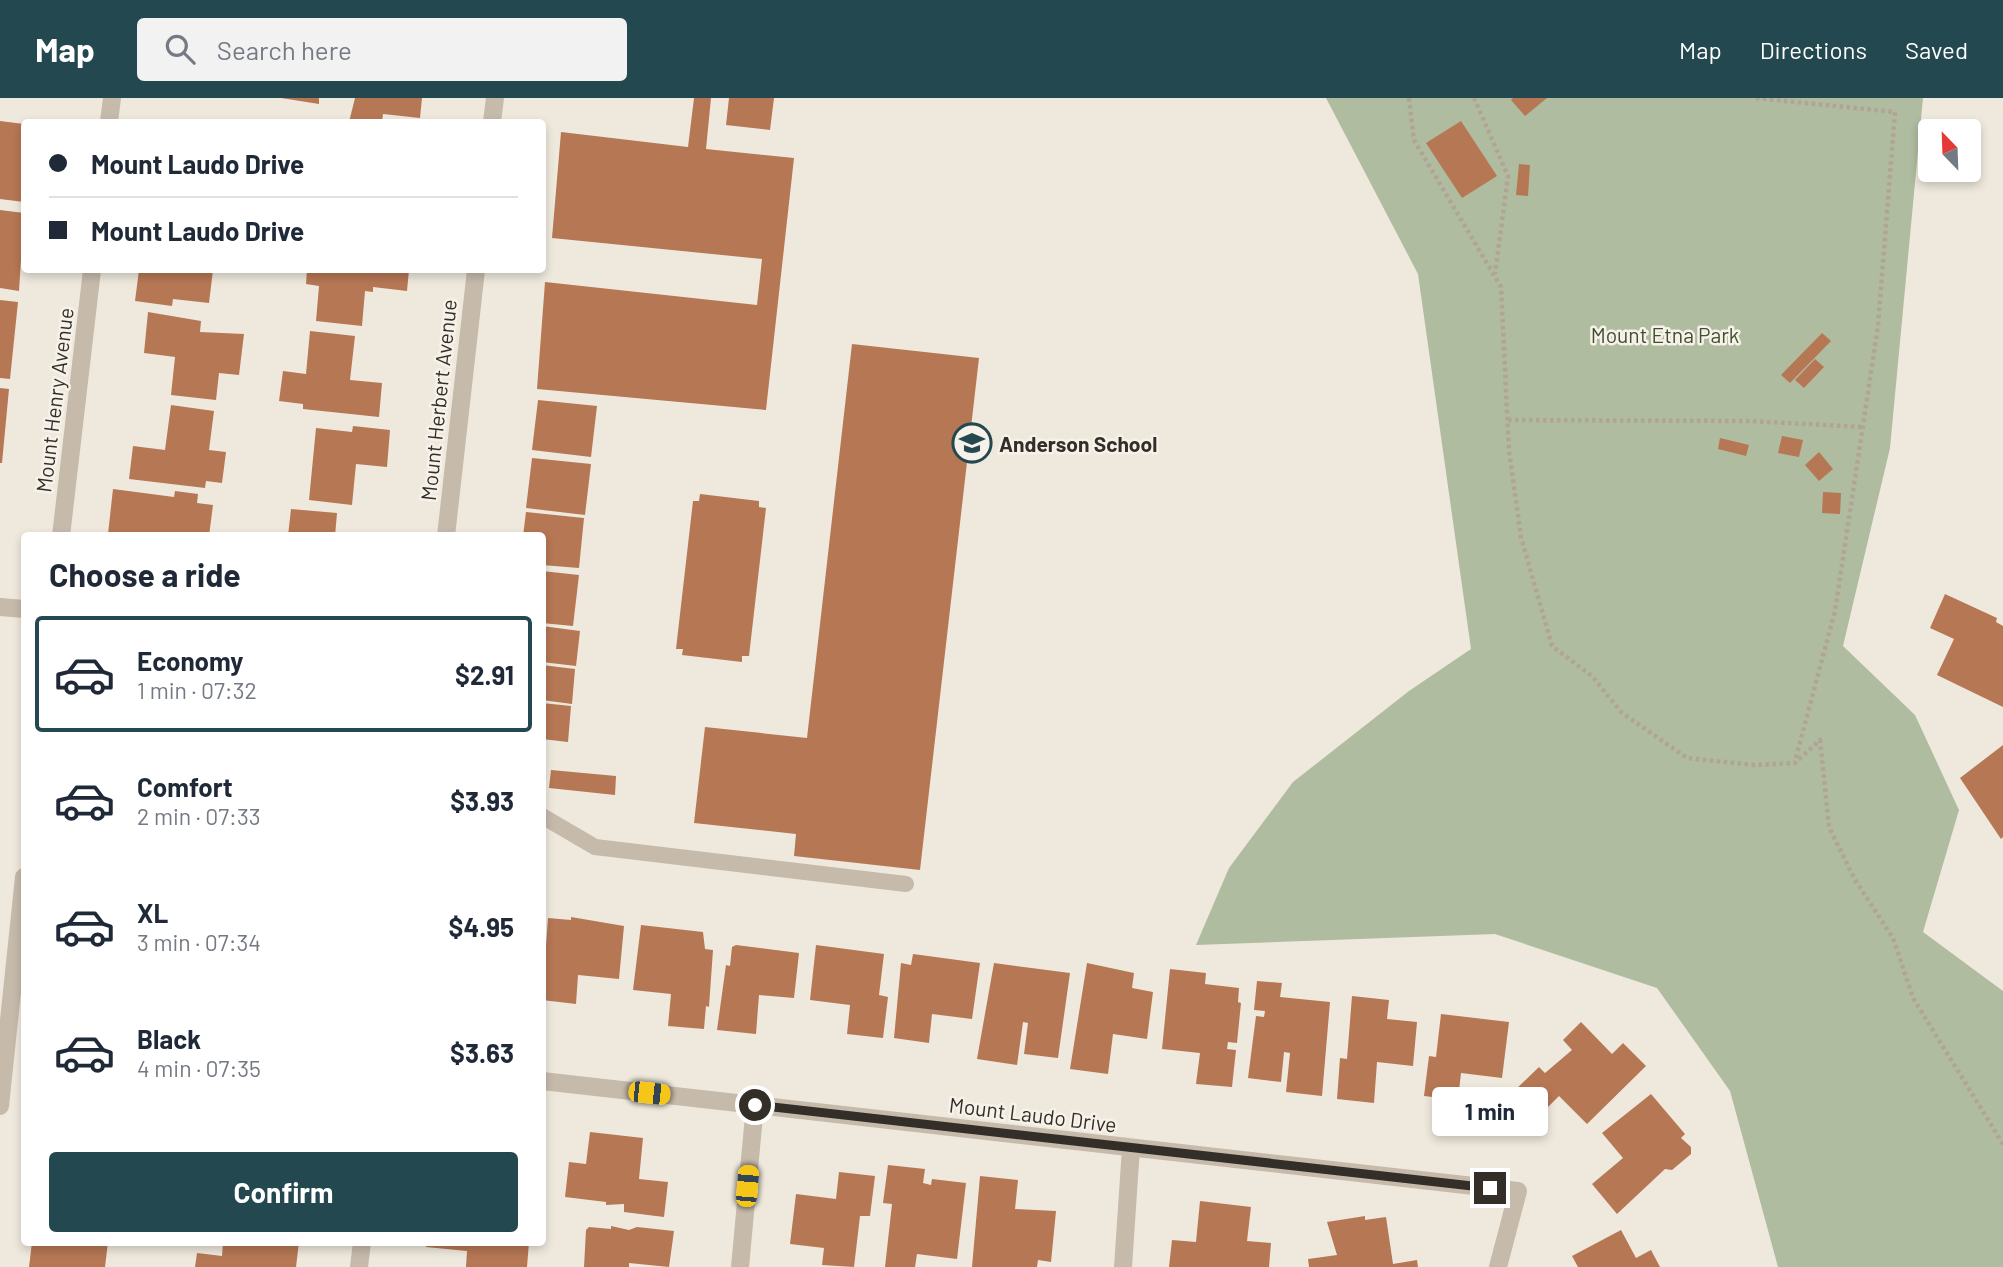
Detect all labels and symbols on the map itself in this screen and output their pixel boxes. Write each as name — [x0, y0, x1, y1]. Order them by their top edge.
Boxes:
north arrow — [1918, 119, 1981, 182]
street label: Mount Herbert Avenue — [415, 298, 461, 502]
street label: Mount Henry Avenue — [30, 306, 78, 494]
park label: Mount Etna Park — [1591, 322, 1739, 347]
school or university icon: Anderson School — [951, 422, 993, 464]
place label: Anderson School — [999, 431, 1157, 456]
car — [628, 1080, 671, 1106]
callout: 1 min — [1432, 1086, 1548, 1136]
route start — [739, 1089, 771, 1121]
street label: Mount Laudo Drive — [948, 1091, 1118, 1137]
car — [735, 1164, 760, 1208]
route end — [1474, 1172, 1506, 1204]

